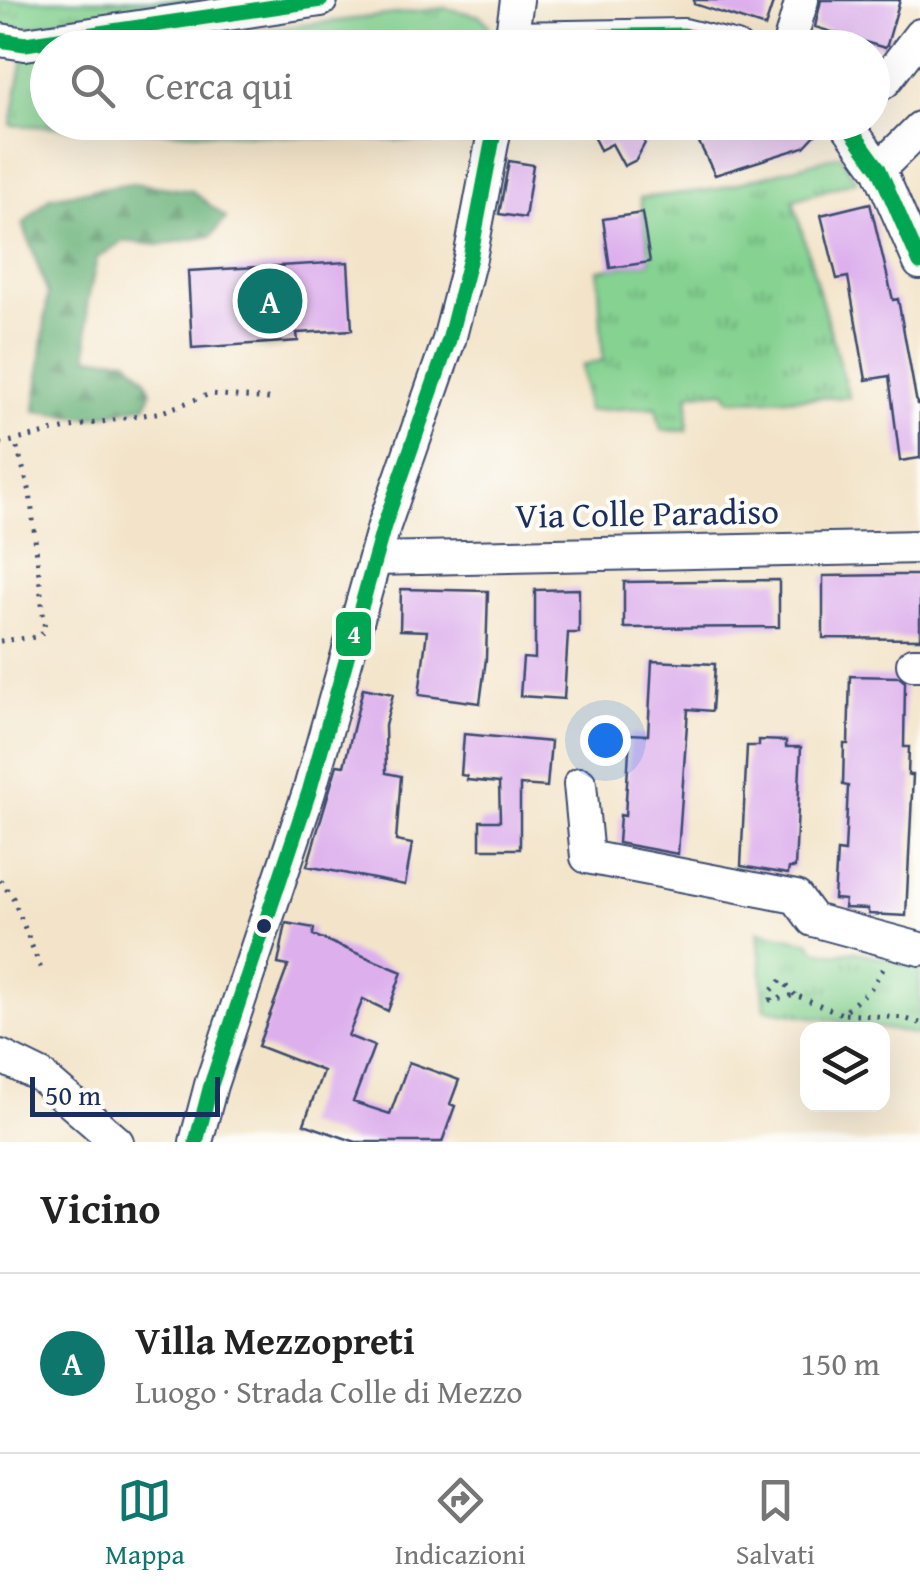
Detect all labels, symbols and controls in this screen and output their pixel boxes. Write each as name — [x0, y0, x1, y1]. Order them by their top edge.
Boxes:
search box — [30, 30, 890, 140]
text: Cerca qui — [145, 57, 293, 113]
icon: search — [65, 58, 120, 113]
pin: A — [238, 264, 302, 338]
street label: Via Colle Paradiso — [515, 485, 779, 541]
line badge: 4 — [334, 610, 373, 658]
text: 4 — [347, 612, 361, 653]
your location — [580, 715, 631, 766]
unlabelled marker — [254, 916, 274, 936]
map controls — [800, 1022, 890, 1112]
button: layers — [800, 1022, 890, 1112]
scale bar — [30, 1072, 220, 1116]
text: 50 m — [45, 1074, 101, 1115]
text: Vicino — [40, 1177, 161, 1238]
text: Villa Mezzopreti — [135, 1312, 415, 1368]
text: A — [62, 1340, 83, 1387]
text: 150 m — [801, 1340, 880, 1387]
text: Luogo · Strada Colle di Mezzo — [135, 1368, 523, 1415]
tab: Mappa — [105, 1473, 185, 1574]
tab: Indicazioni — [395, 1473, 526, 1574]
tab: Salvati — [736, 1473, 815, 1574]

